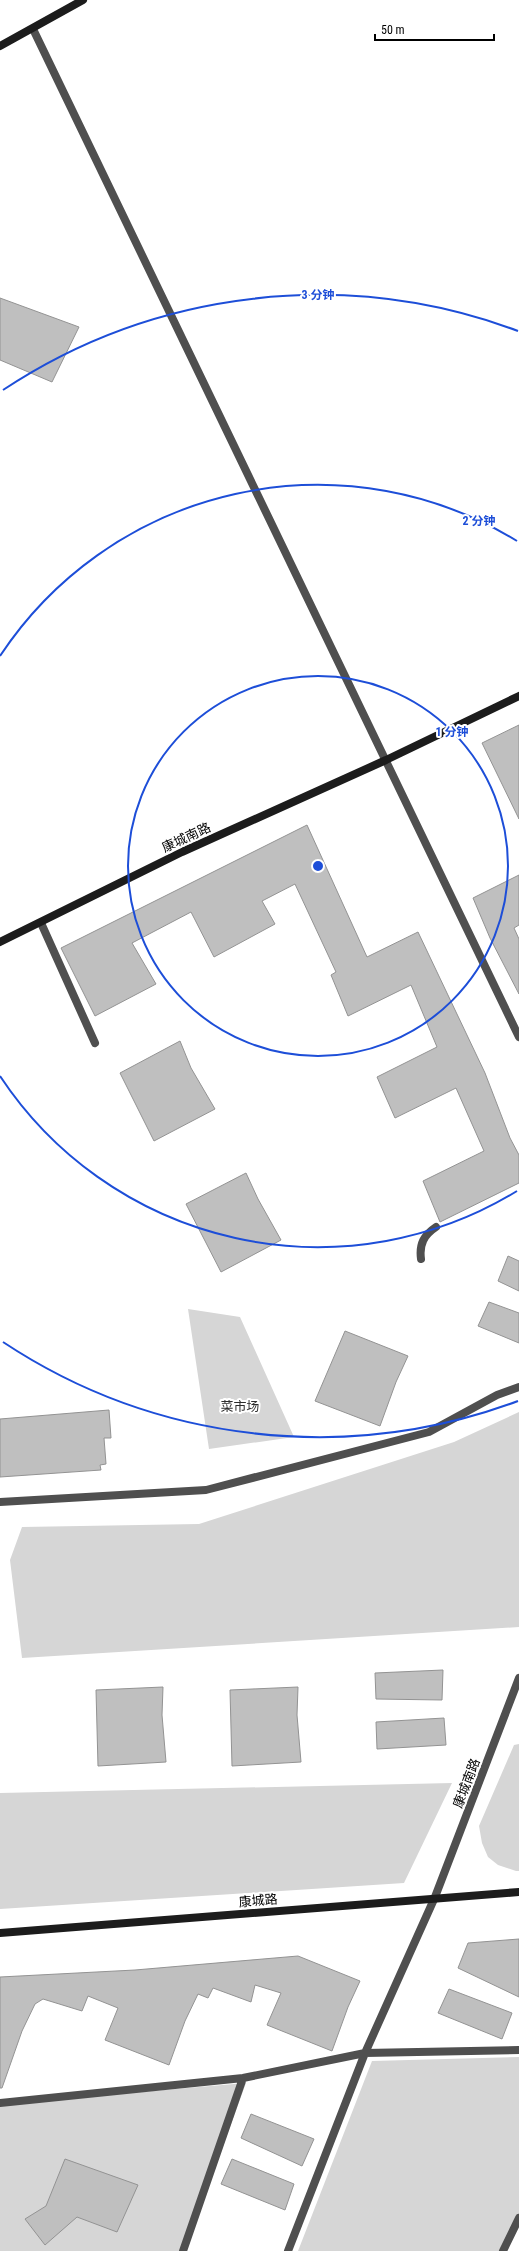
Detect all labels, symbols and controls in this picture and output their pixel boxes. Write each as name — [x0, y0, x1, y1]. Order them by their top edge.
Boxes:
scale bar — [375, 16, 494, 42]
text: 50 m — [381, 23, 405, 37]
text: 3 分钟 — [302, 288, 334, 302]
text: 2 分钟 — [463, 514, 495, 528]
text: 1 分钟 — [436, 725, 468, 739]
street label: 康城南路 — [159, 820, 213, 855]
centre of rings — [311, 859, 325, 873]
park label: 菜市场 — [220, 1399, 260, 1414]
street label: 康城南路 — [450, 1756, 483, 1810]
street label: 康城路 — [238, 1891, 278, 1910]

